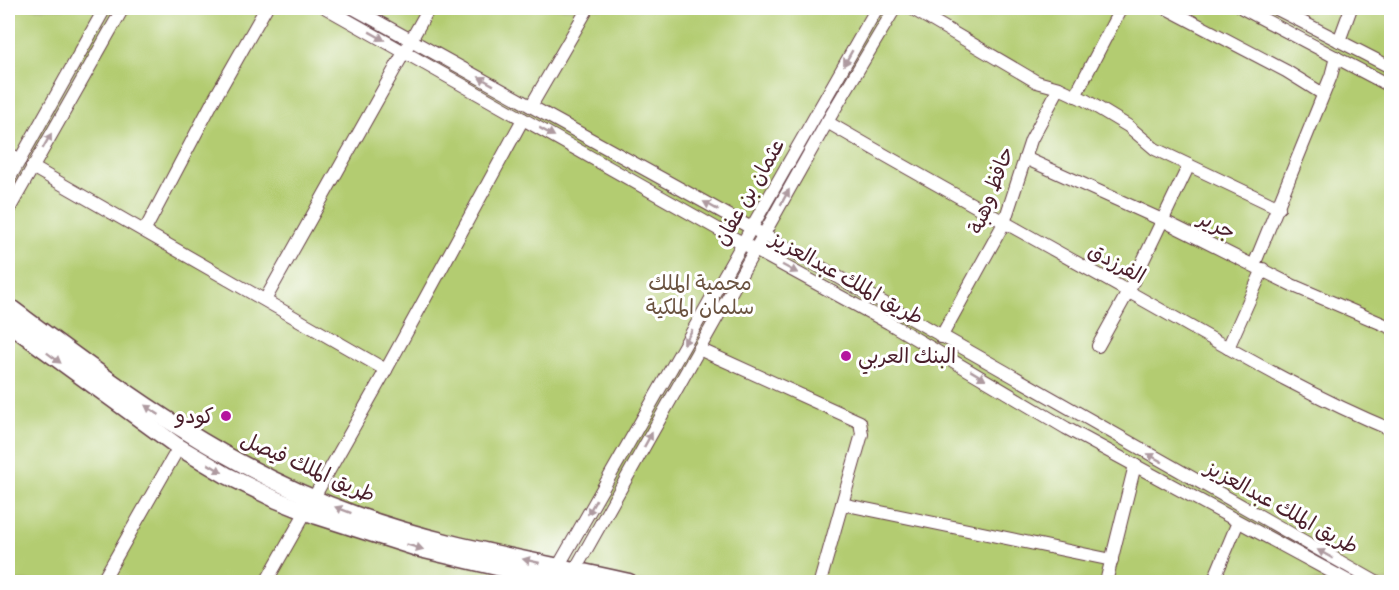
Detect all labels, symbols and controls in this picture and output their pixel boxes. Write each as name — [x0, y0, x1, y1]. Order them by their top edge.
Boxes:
one-way arrow — [369, 31, 386, 41]
one-way arrow — [843, 50, 853, 67]
one-way arrow — [477, 76, 494, 86]
one-way arrow — [539, 127, 556, 137]
one-way arrow — [42, 133, 52, 150]
street label: عثمان بن عفان — [708, 134, 790, 250]
street label: حافظ وهبة — [962, 143, 1020, 237]
one-way arrow — [780, 188, 790, 205]
one-way arrow — [703, 201, 720, 211]
street label: جرير — [1193, 204, 1240, 244]
street label: طريق الملك عبدالعزيز — [764, 224, 928, 331]
street label: الفرزدق — [1084, 237, 1150, 288]
one-way arrow — [782, 264, 799, 274]
park label: محمية الملك سلمان الملكية — [646, 270, 754, 319]
one-way arrow — [683, 329, 694, 345]
place label: البنك العربي — [858, 343, 956, 375]
marker: البنك العربي — [839, 349, 853, 363]
one-way arrow — [46, 352, 62, 364]
one-way arrow — [970, 369, 987, 380]
place label: كودو — [174, 403, 214, 429]
one-way arrow — [144, 405, 160, 416]
marker: كودو — [219, 409, 233, 423]
street label: طريق الملك فيصل — [237, 426, 379, 507]
one-way arrow — [643, 432, 654, 448]
one-way arrow — [1146, 453, 1163, 463]
street label: طريق الملك عبدالعزيز — [1199, 453, 1363, 560]
one-way arrow — [207, 463, 223, 474]
one-way arrow — [587, 498, 597, 515]
one-way arrow — [333, 505, 351, 515]
one-way arrow — [406, 543, 424, 552]
one-way arrow — [1316, 549, 1333, 559]
one-way arrow — [521, 556, 540, 565]

